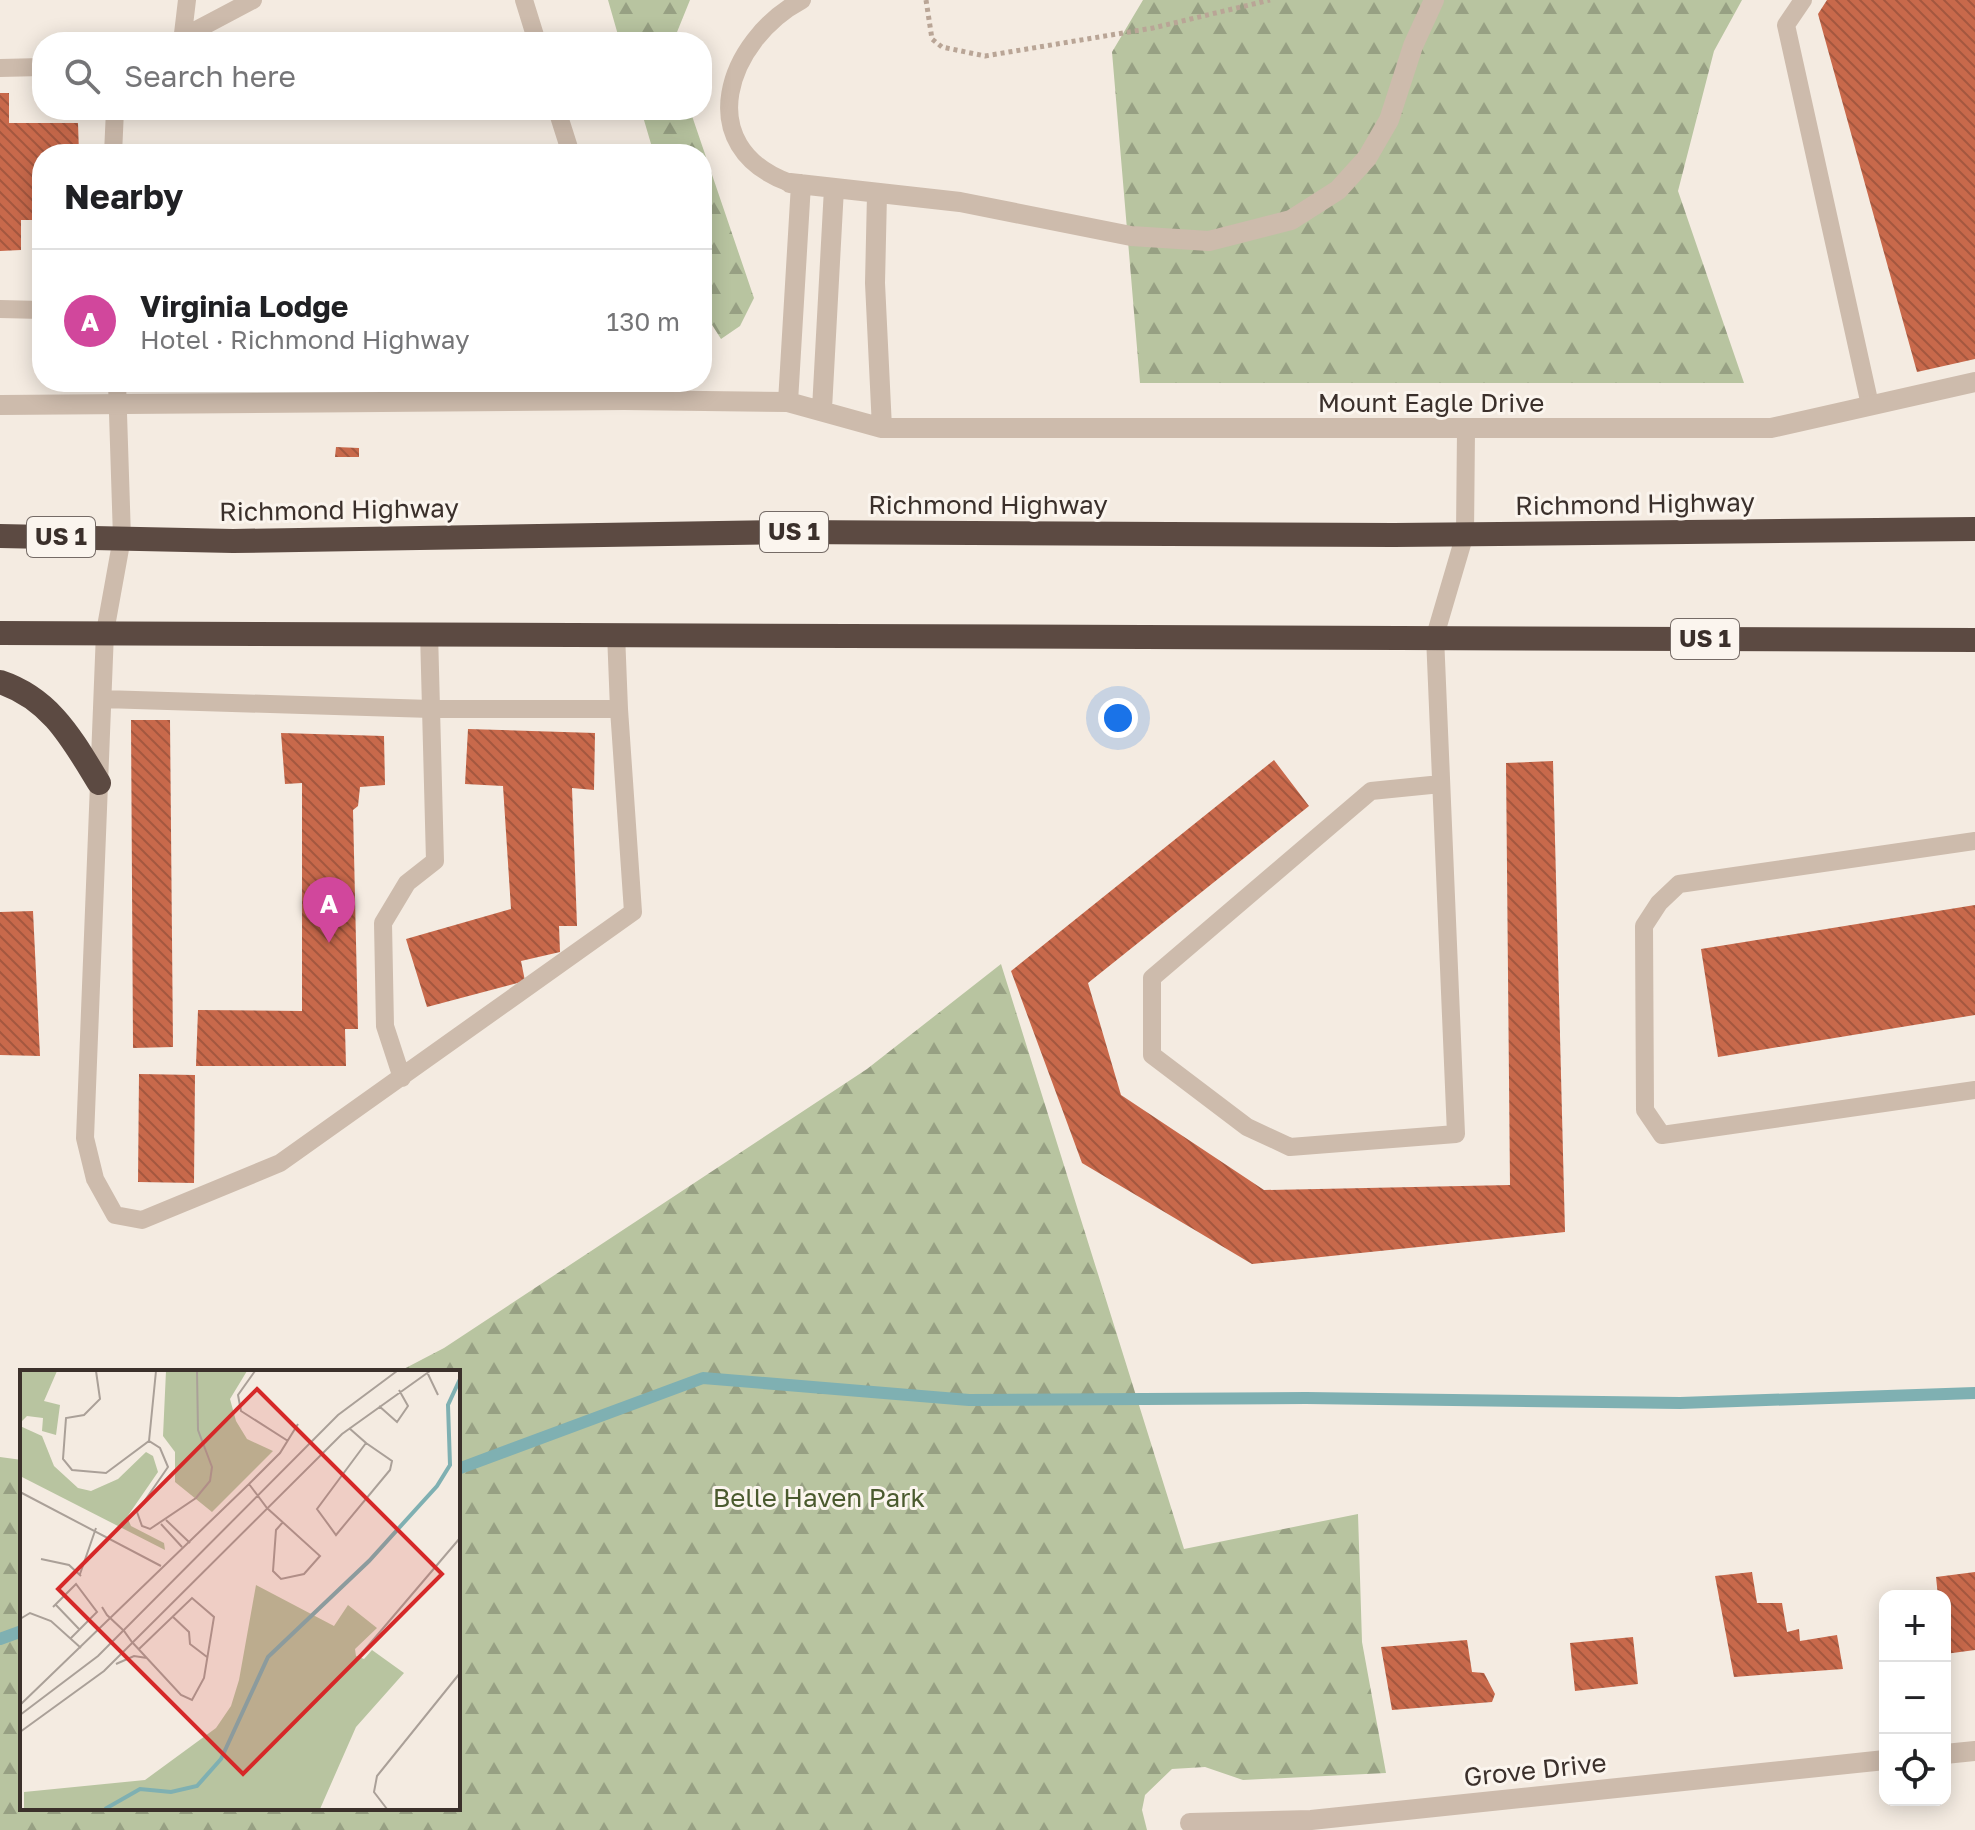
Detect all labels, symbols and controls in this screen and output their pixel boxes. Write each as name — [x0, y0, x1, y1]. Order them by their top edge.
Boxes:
search box — [32, 32, 712, 120]
icon: search — [60, 54, 104, 98]
text: Search here — [124, 58, 296, 94]
text: Nearby — [64, 176, 184, 216]
text: Virginia Lodge — [140, 288, 348, 324]
text: A — [81, 306, 99, 337]
text: 130 m — [607, 306, 680, 337]
text: Hotel · Richmond Highway — [140, 324, 470, 355]
street label: Mount Eagle Drive — [1318, 387, 1544, 418]
street label: Richmond Highway — [1515, 486, 1755, 521]
street label: Richmond Highway — [868, 489, 1108, 520]
street label: Richmond Highway — [219, 492, 459, 527]
road number: US 1 — [760, 512, 828, 552]
road number: US 1 — [27, 517, 95, 557]
road number: US 1 — [1671, 619, 1739, 659]
your location — [1098, 698, 1138, 738]
pin: A — [303, 877, 355, 943]
inset map — [20, 1370, 460, 1810]
park label: Belle Haven Park — [713, 1482, 925, 1513]
map controls — [1879, 1590, 1951, 1806]
button: + — [1879, 1590, 1951, 1662]
button: − — [1879, 1662, 1951, 1734]
button: locate — [1879, 1734, 1951, 1806]
street label: Grove Drive — [1462, 1747, 1608, 1792]

